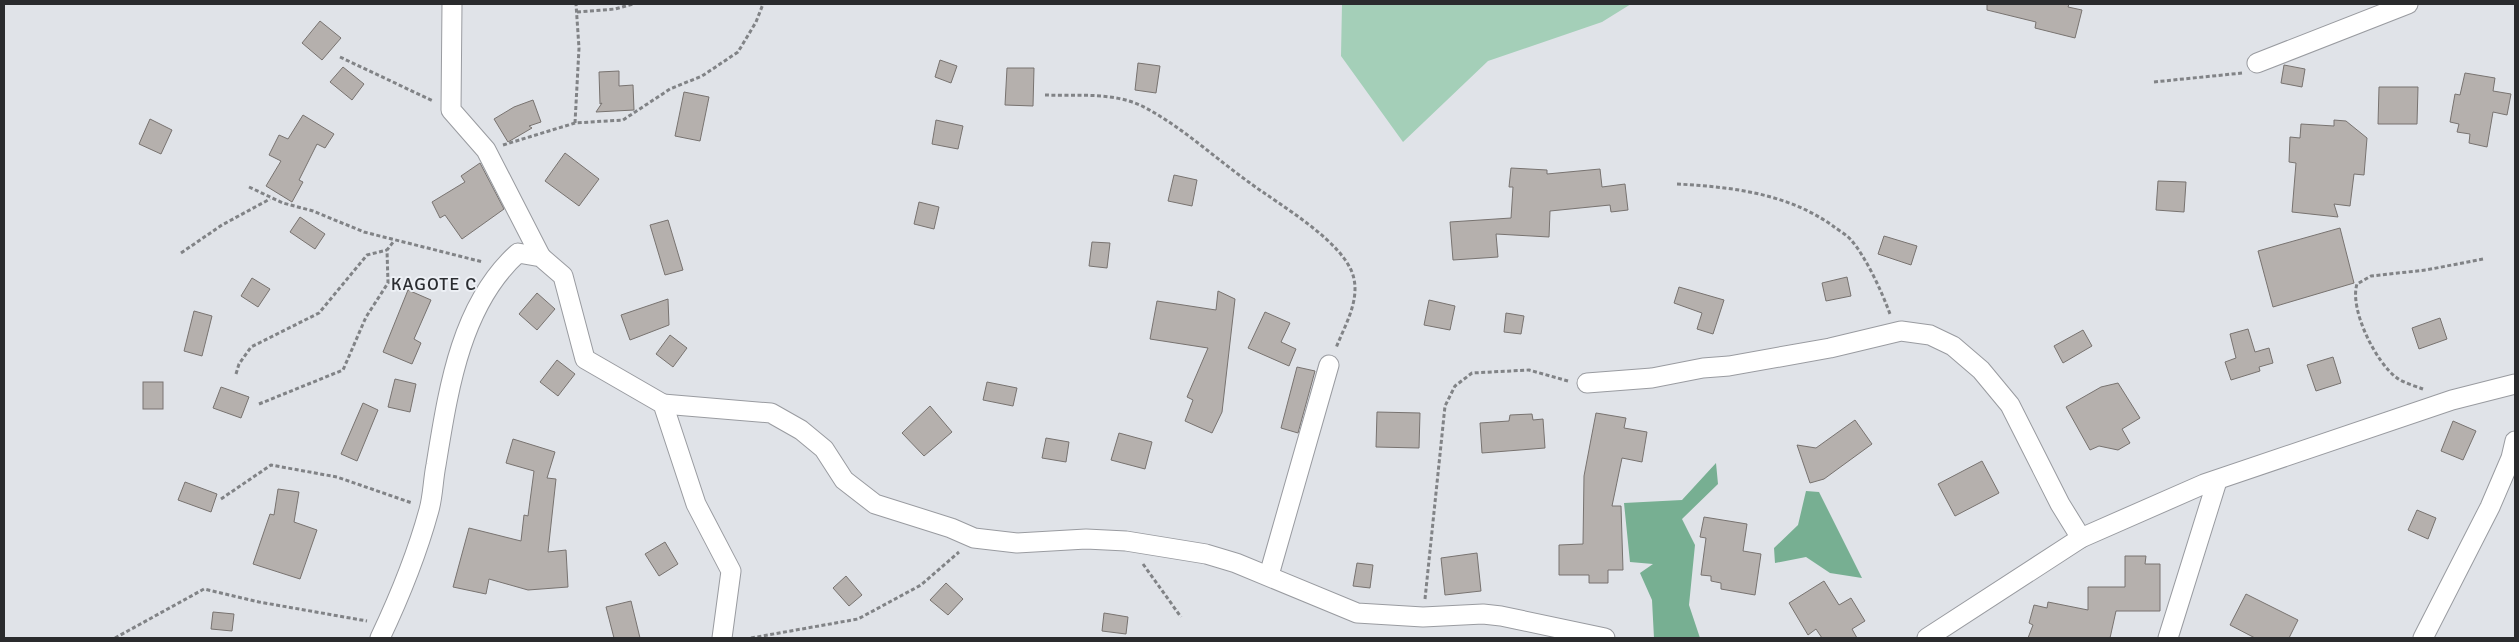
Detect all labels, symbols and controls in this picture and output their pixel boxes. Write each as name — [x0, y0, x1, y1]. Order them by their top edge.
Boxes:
district label: KAGOTE C — [391, 273, 477, 295]

